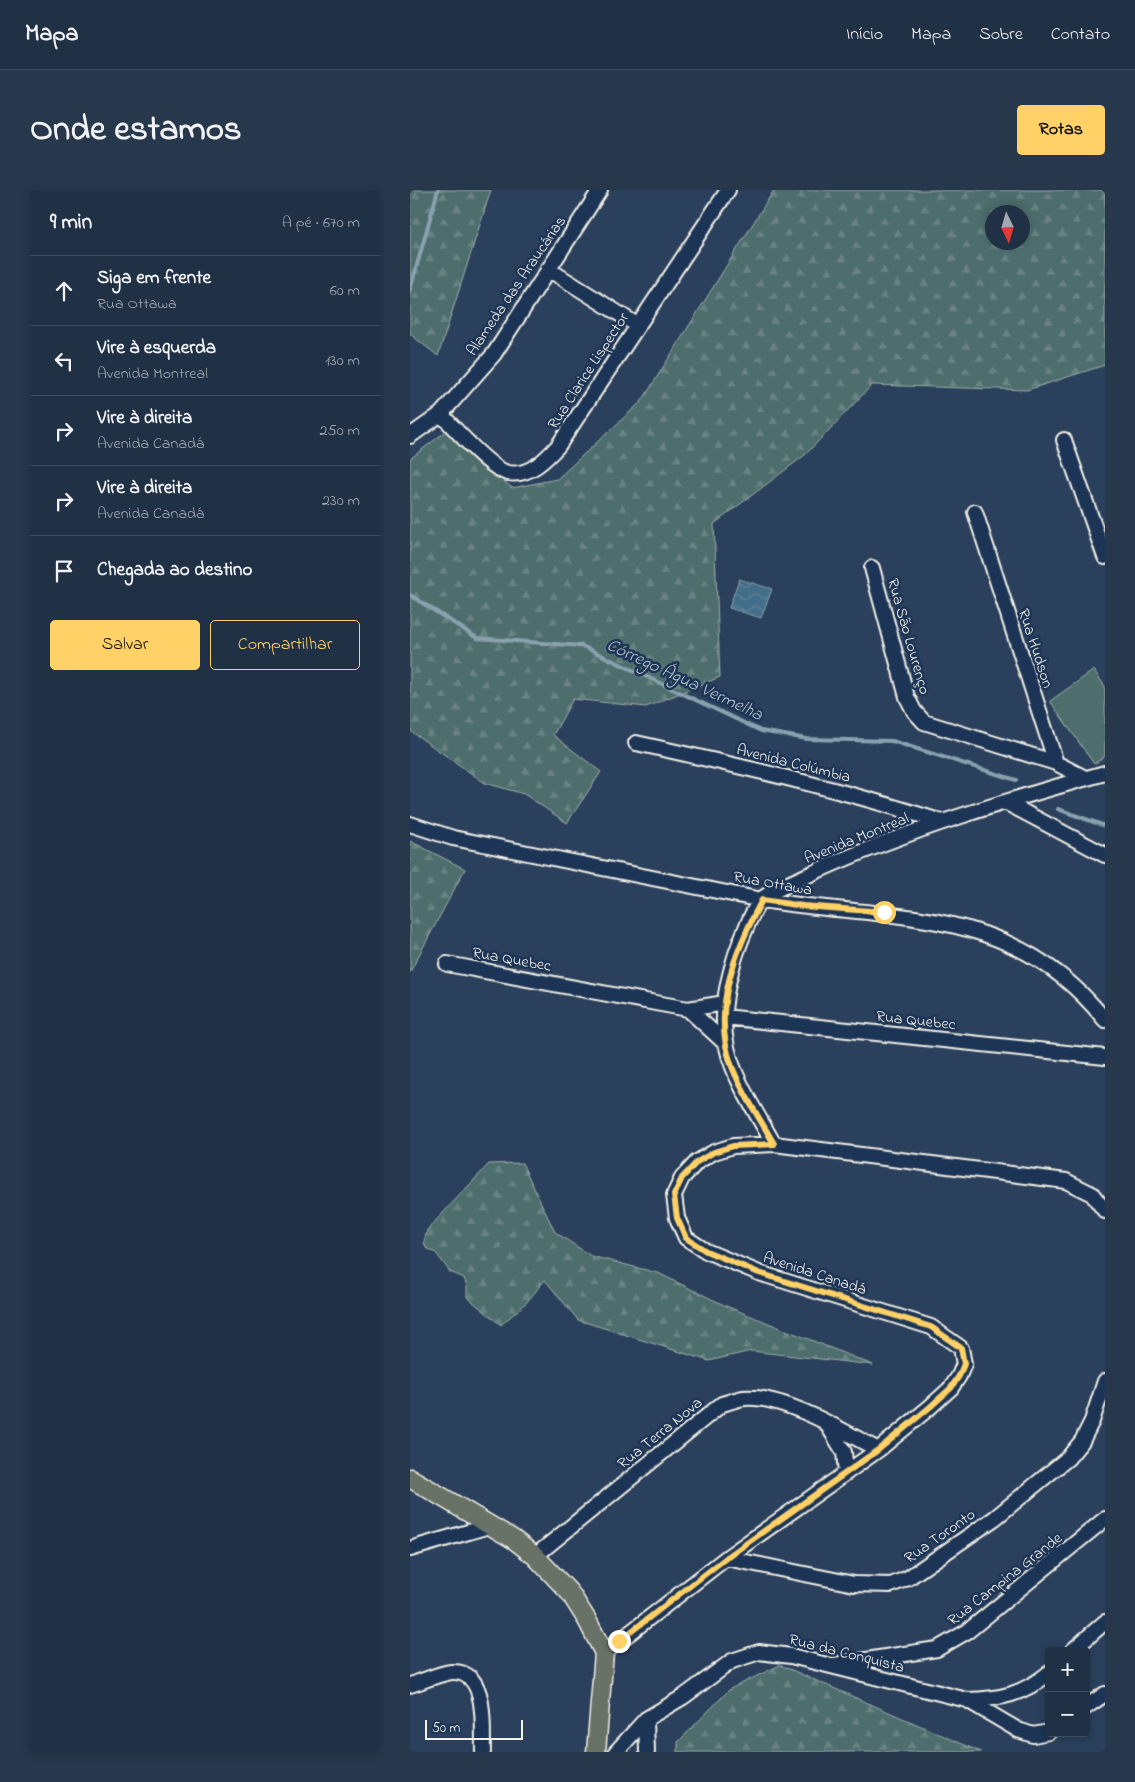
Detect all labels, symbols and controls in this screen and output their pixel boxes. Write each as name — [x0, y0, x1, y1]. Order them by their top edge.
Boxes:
text: Mapa — [25, 17, 79, 52]
text: Início — [846, 22, 883, 48]
text: Mapa — [911, 22, 951, 48]
text: Sobre — [979, 22, 1023, 48]
text: Contato — [1051, 22, 1110, 48]
text: Onde estamos — [30, 105, 242, 156]
button: Rotas — [1017, 105, 1105, 155]
north arrow — [985, 205, 1030, 250]
text: 9 min — [50, 208, 92, 238]
text: A pé · 670 m — [282, 211, 360, 235]
street label: Alameda das Araucárias — [461, 211, 573, 361]
text: Siga em frente — [97, 265, 211, 292]
icon: ahead — [50, 277, 78, 305]
text: 60 m — [330, 279, 360, 303]
text: Rua Ottawa — [97, 292, 177, 316]
street label: Rua Clarice Lispector — [542, 308, 636, 434]
text: Vire à esquerda — [97, 335, 216, 362]
icon: left — [50, 347, 78, 375]
text: 130 m — [325, 349, 360, 373]
text: Avenida Montreal — [97, 362, 208, 386]
text: Vire à direita — [97, 405, 192, 432]
icon: right — [50, 417, 78, 445]
text: 250 m — [320, 419, 360, 443]
text: Avenida Canadá — [97, 432, 204, 456]
text: Vire à direita — [97, 475, 192, 502]
icon: right — [50, 487, 78, 515]
text: 230 m — [322, 489, 360, 513]
text: Avenida Canadá — [97, 502, 204, 526]
icon: arrive — [50, 557, 78, 585]
text: Chegada ao destino — [97, 557, 252, 584]
street label: Rua São Lourenço — [880, 576, 936, 698]
street label: Rua Hudson — [1011, 606, 1059, 692]
button: Salvar — [50, 620, 200, 670]
button: Compartilhar — [210, 620, 360, 670]
water label: Córrego Água Vermelha — [602, 633, 767, 729]
street label: Avenida Colúmbia — [734, 738, 853, 790]
street label: Avenida Montreal — [801, 807, 913, 871]
street label: Rua Ottawa — [731, 865, 814, 903]
route start — [873, 901, 896, 924]
street label: Rua Quebec — [470, 941, 554, 979]
street label: Rua Quebec — [875, 1005, 958, 1037]
street label: Avenida Canadá — [760, 1246, 869, 1302]
street label: Rua Terra Nova — [613, 1392, 708, 1475]
street label: Rua Toronto — [900, 1503, 981, 1570]
street label: Rua Campina Grande — [943, 1526, 1069, 1632]
street label: Rua da Conquista — [786, 1628, 907, 1680]
route end — [608, 1630, 631, 1653]
map controls — [1045, 1647, 1090, 1737]
button: + — [1045, 1647, 1090, 1692]
button: − — [1045, 1692, 1090, 1737]
scale bar — [425, 1717, 522, 1740]
text: 50 m — [432, 1718, 460, 1739]

